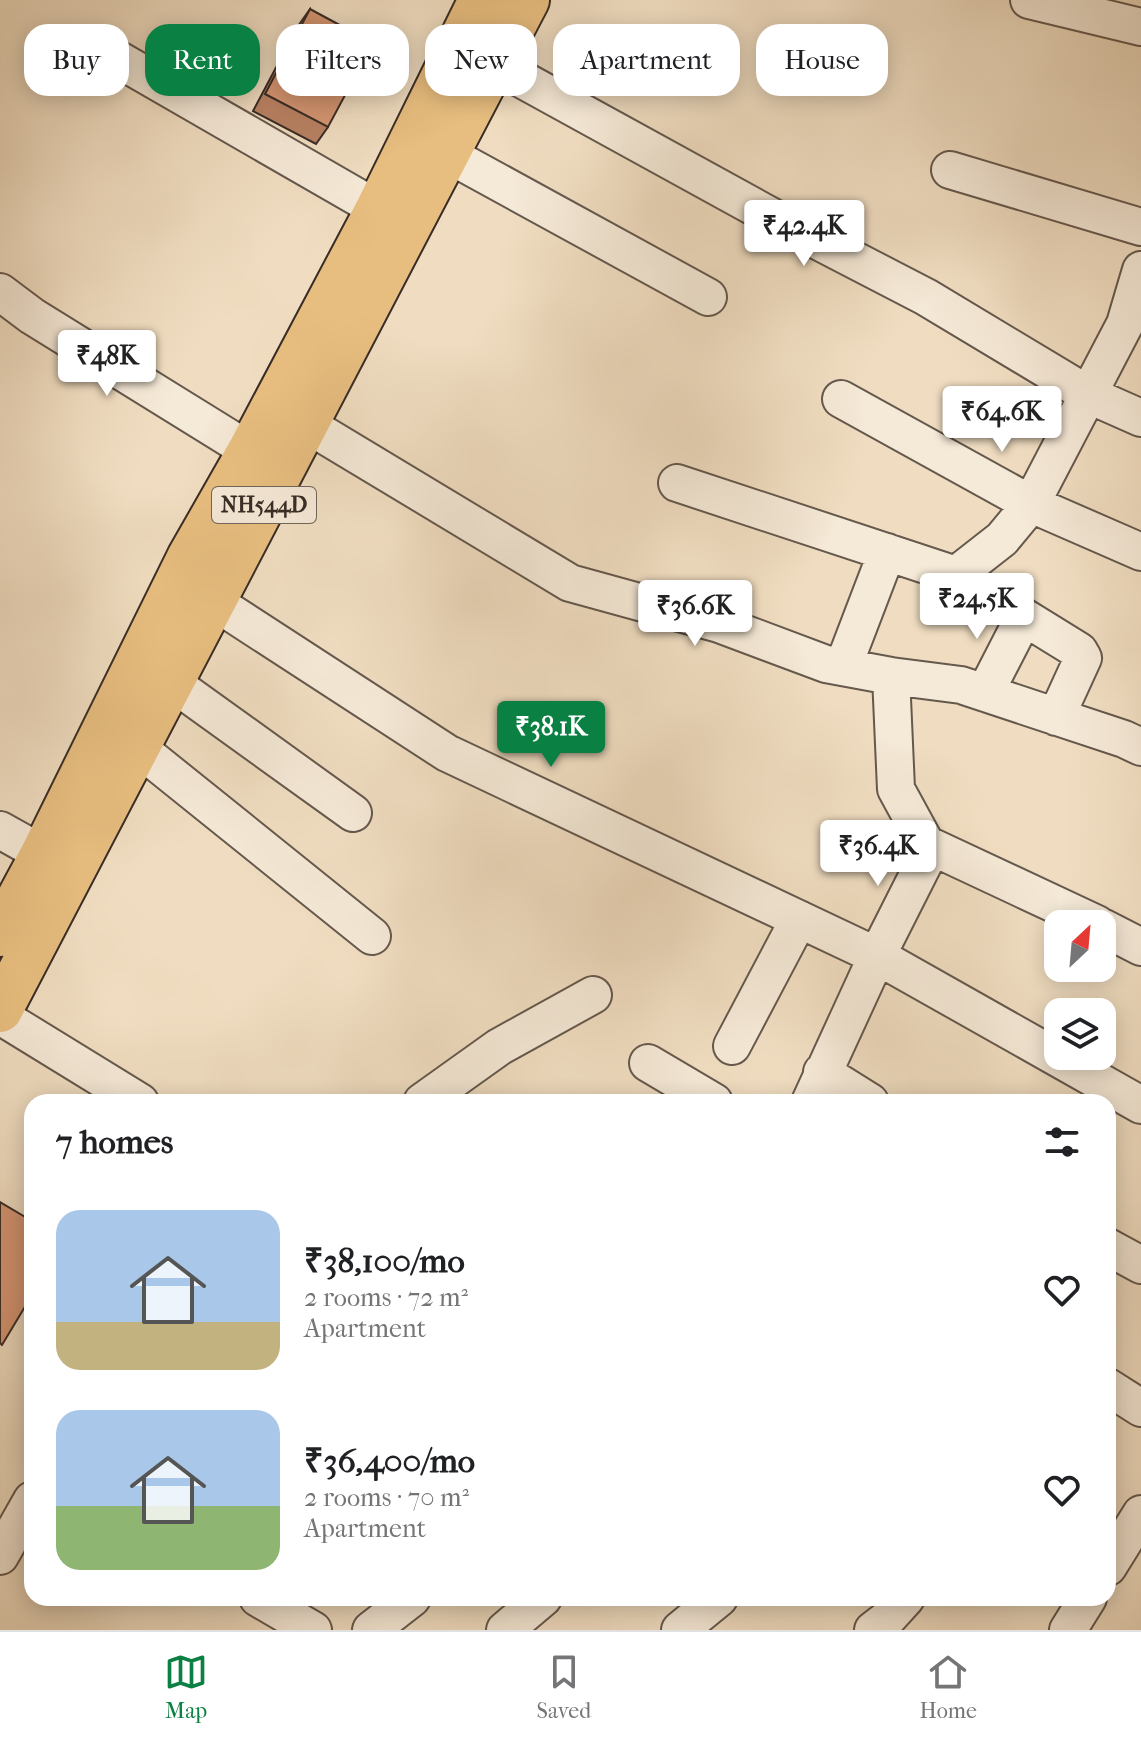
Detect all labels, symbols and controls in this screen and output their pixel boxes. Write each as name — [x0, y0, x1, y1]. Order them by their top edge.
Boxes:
chip: Buy — [24, 24, 129, 96]
chip: Rent — [145, 24, 260, 96]
chip: Filters — [276, 24, 409, 96]
chip: New — [425, 24, 537, 96]
chip: Apartment — [553, 24, 740, 96]
chip: House — [756, 24, 888, 96]
pin: ₹42.4K — [739, 200, 869, 268]
text: ₹42.4K — [762, 210, 846, 241]
pin: ₹48K — [60, 330, 154, 398]
text: ₹48K — [76, 340, 138, 371]
pin: ₹64.6K — [937, 386, 1067, 454]
text: ₹64.6K — [961, 396, 1043, 427]
road number: NH544D — [212, 487, 316, 523]
pin: ₹24.5K — [912, 573, 1042, 641]
pin: ₹36.6K — [630, 580, 760, 648]
text: ₹24.5K — [938, 583, 1016, 614]
text: ₹36.6K — [656, 590, 734, 621]
pin: ₹38.1K — [486, 701, 616, 769]
text: ₹38.1K — [515, 711, 587, 742]
pin: ₹36.4K — [813, 820, 943, 888]
text: ₹36.4K — [838, 830, 918, 861]
north arrow — [1044, 910, 1116, 982]
map controls — [1044, 910, 1116, 1070]
button: layers — [1044, 998, 1116, 1070]
icon: filters — [1040, 1120, 1084, 1164]
text: 7 homes — [56, 1122, 173, 1162]
text: ₹38,100/mo — [304, 1241, 465, 1281]
icon: home — [120, 1242, 216, 1338]
icon: heart — [1040, 1268, 1084, 1312]
text: 2 rooms · 72 m² — [304, 1282, 468, 1313]
text: Apartment — [304, 1313, 426, 1344]
text: ₹36,400/mo — [304, 1441, 475, 1481]
icon: home — [120, 1442, 216, 1538]
icon: heart — [1040, 1468, 1084, 1512]
text: 2 rooms · 70 m² — [304, 1482, 469, 1513]
text: Apartment — [304, 1513, 426, 1544]
tab: Map — [164, 1650, 208, 1724]
tab: Saved — [537, 1650, 591, 1724]
tab: Home — [920, 1650, 977, 1724]

